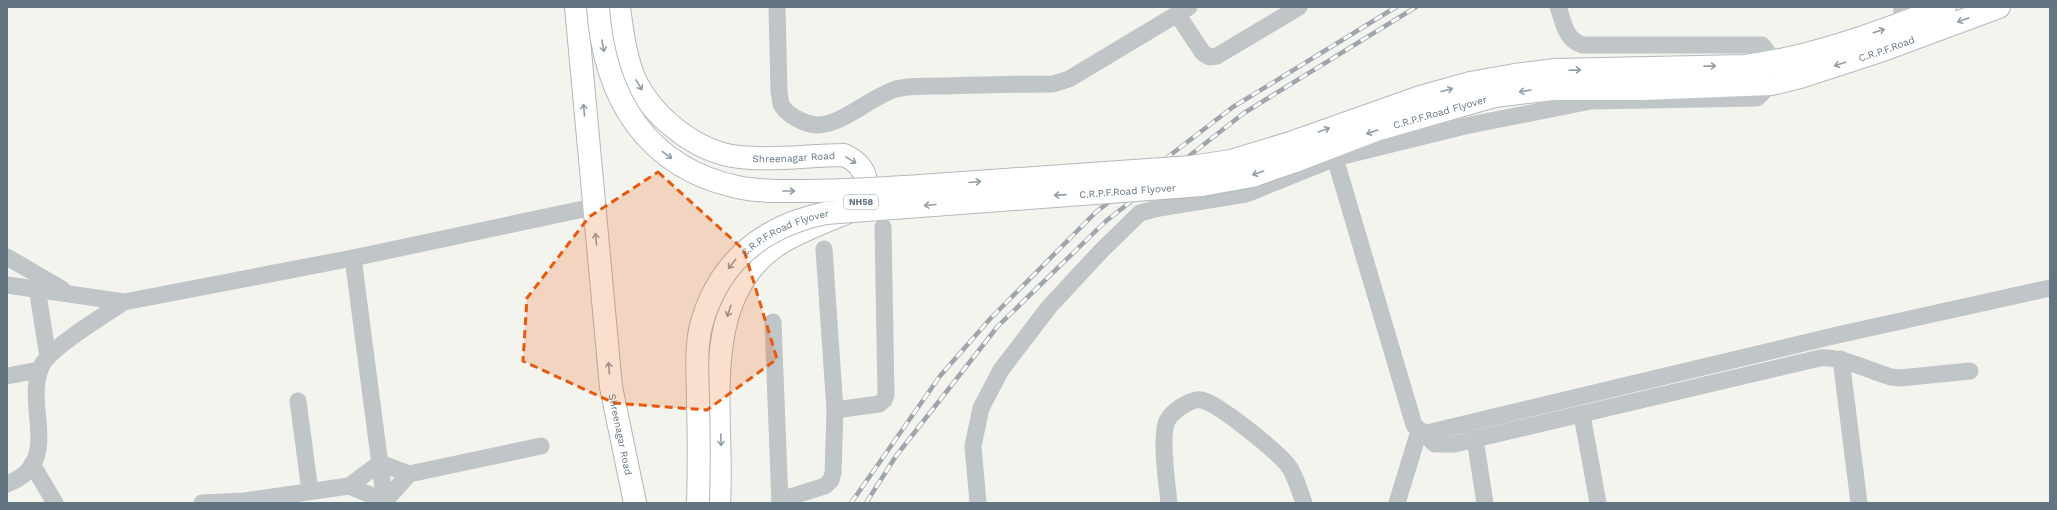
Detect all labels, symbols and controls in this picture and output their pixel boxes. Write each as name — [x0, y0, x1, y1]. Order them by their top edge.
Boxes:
one-way arrow — [1957, 17, 1969, 25]
one-way arrow — [1873, 27, 1886, 34]
street label: C.R.P.F.Road — [1857, 34, 1916, 64]
one-way arrow — [599, 39, 607, 52]
one-way arrow — [1834, 61, 1847, 68]
one-way arrow — [1703, 62, 1716, 70]
one-way arrow — [1568, 66, 1581, 74]
one-way arrow — [635, 79, 643, 91]
one-way arrow — [1440, 86, 1453, 93]
one-way arrow — [1519, 87, 1532, 95]
street label: C.R.P.F.Road Flyover — [1392, 94, 1488, 131]
one-way arrow — [581, 104, 588, 117]
one-way arrow — [1317, 126, 1329, 134]
one-way arrow — [1366, 129, 1379, 136]
street label: Shreenagar Road — [752, 150, 835, 164]
one-way arrow — [661, 151, 672, 159]
one-way arrow — [845, 156, 857, 164]
one-way arrow — [1253, 170, 1265, 178]
one-way arrow — [968, 179, 981, 186]
street label: C.R.P.F.Road Flyover — [1079, 182, 1176, 200]
one-way arrow — [782, 187, 795, 195]
one-way arrow — [1054, 191, 1067, 198]
road number: NH58 — [844, 195, 878, 209]
one-way arrow — [924, 202, 937, 209]
street label: C.R.P.F.Road Flyover — [739, 208, 829, 258]
one-way arrow — [593, 233, 600, 246]
one-way arrow — [727, 259, 736, 270]
one-way arrow — [725, 305, 732, 318]
one-way arrow — [605, 362, 613, 375]
street label: Shreenagar Road — [607, 393, 634, 476]
one-way arrow — [717, 433, 724, 446]

